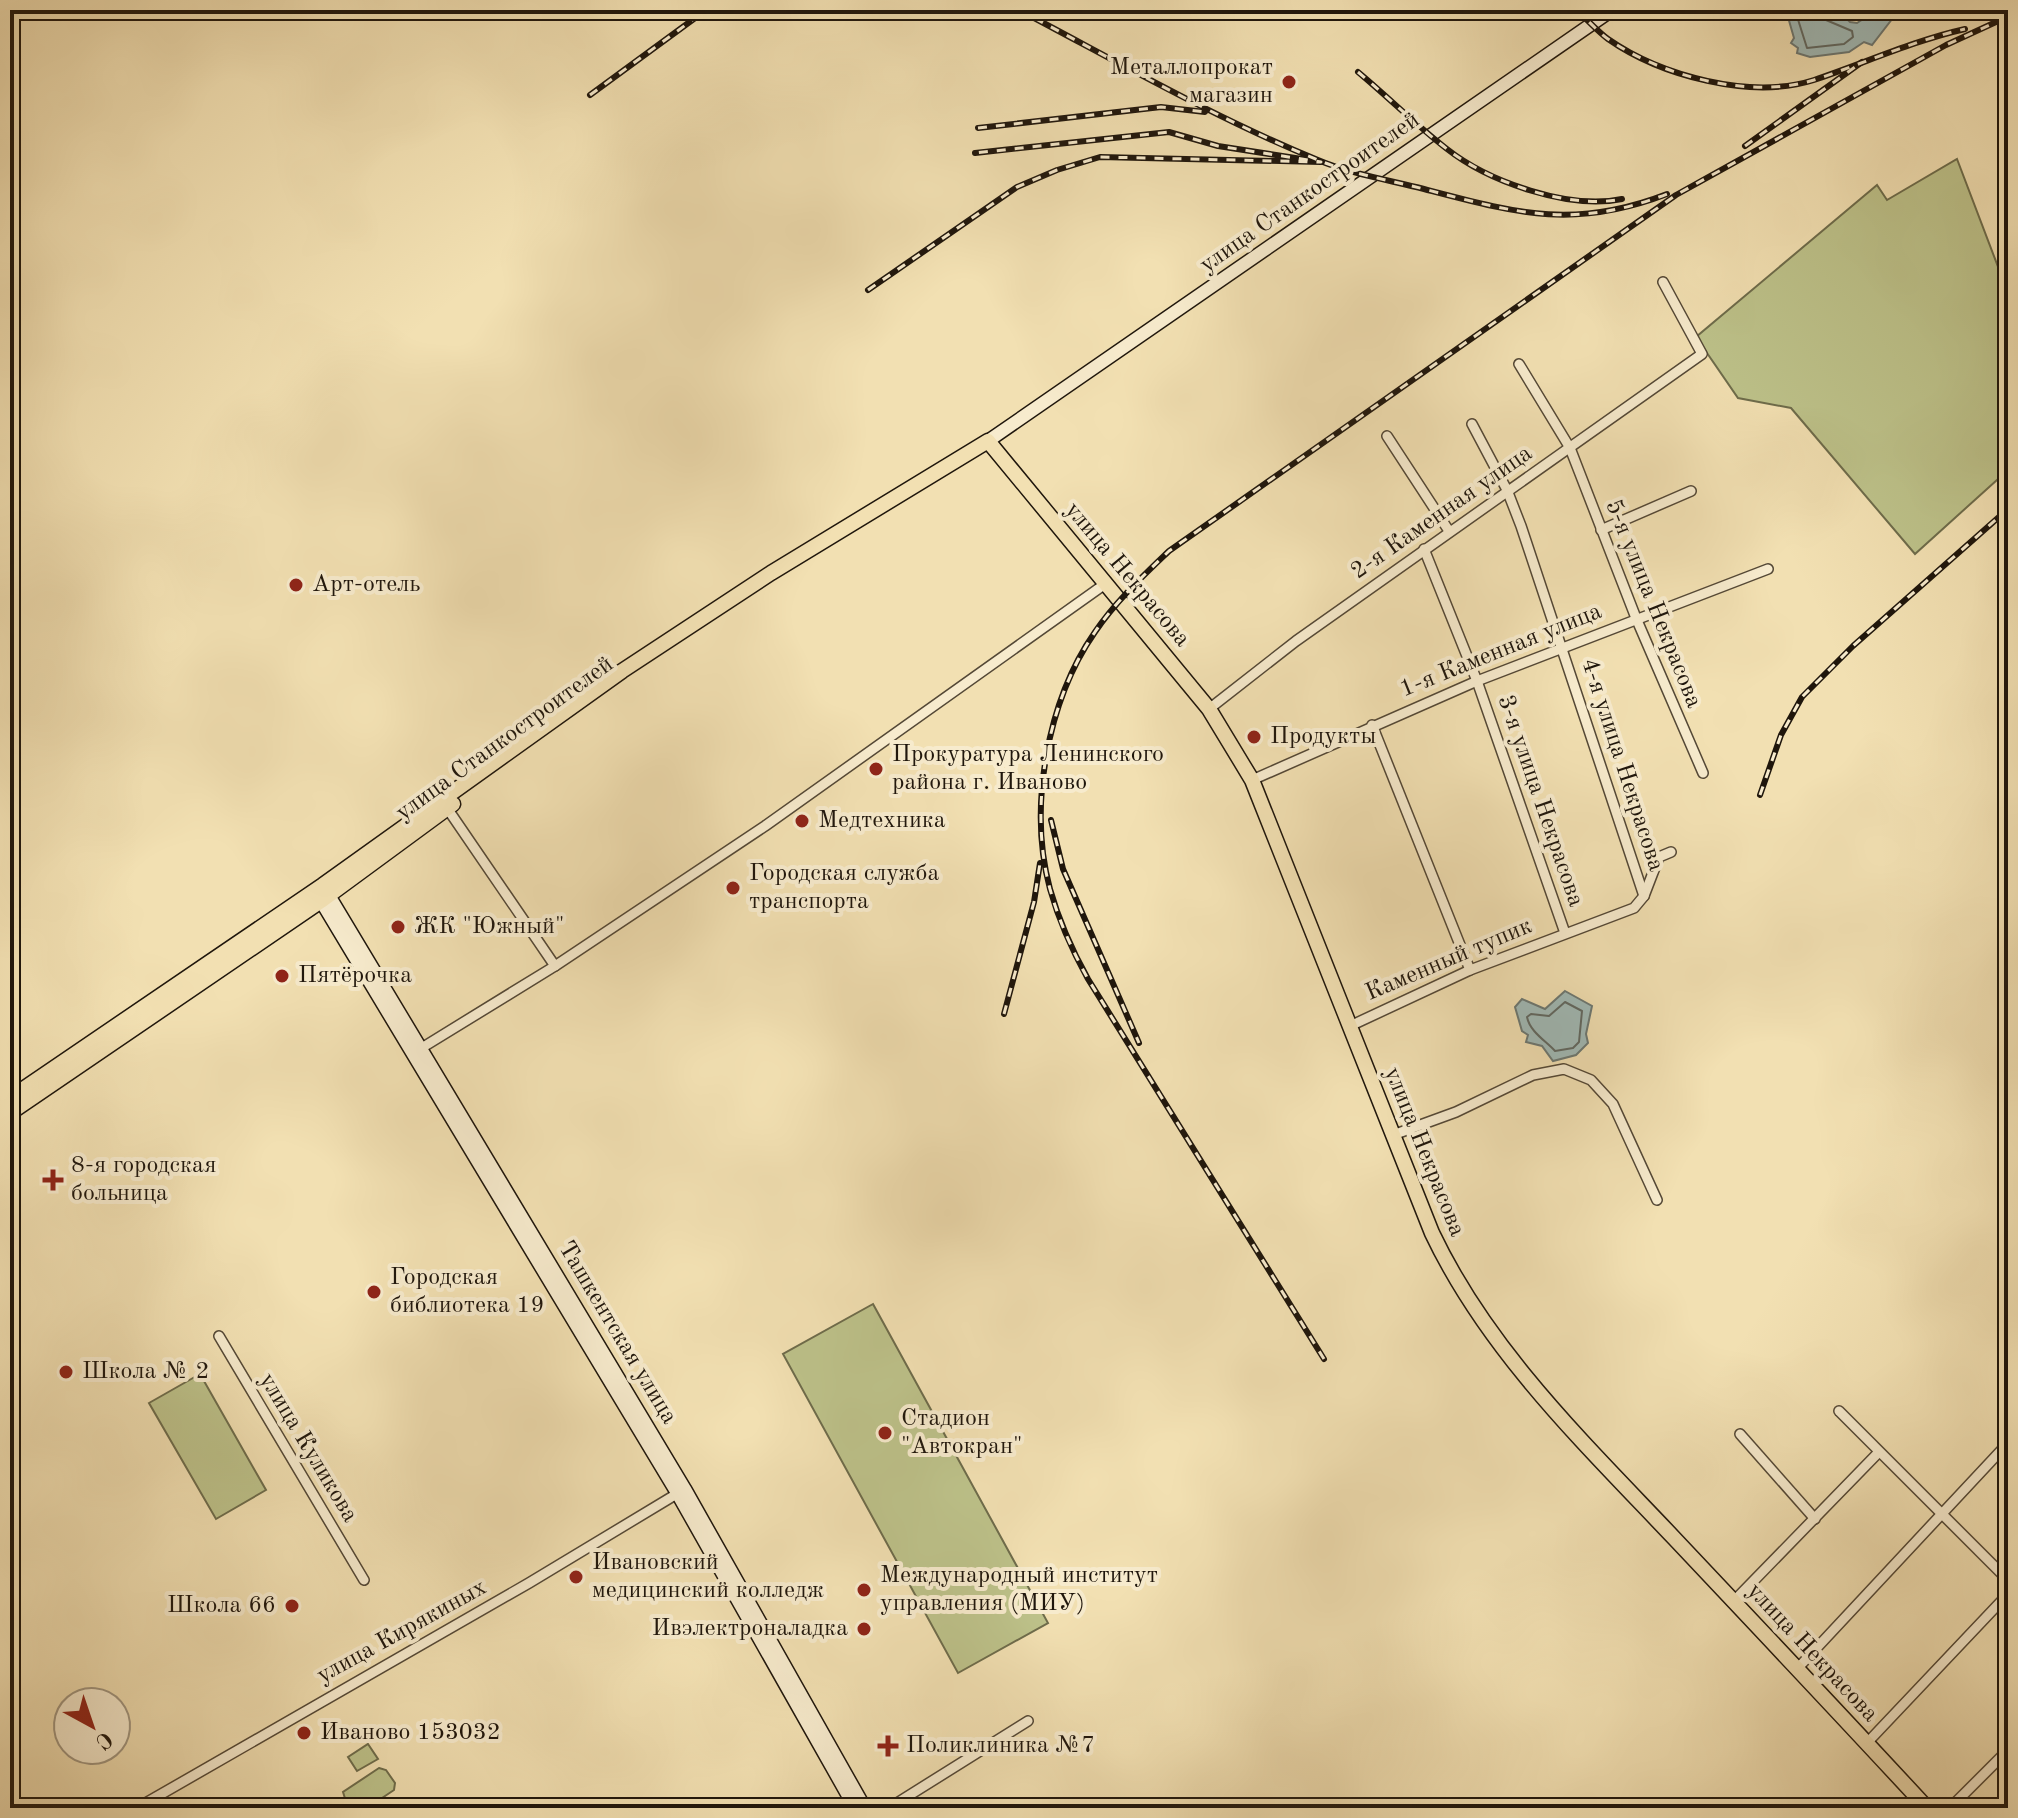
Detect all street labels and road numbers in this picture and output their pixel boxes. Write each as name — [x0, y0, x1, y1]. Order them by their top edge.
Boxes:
street label: улица Станкостроителей — [1196, 108, 1424, 278]
street label: 2-я Каменная улица — [1347, 441, 1537, 584]
street label: 5-я улица Некрасова — [1600, 497, 1706, 712]
street label: улица Некрасова — [1060, 498, 1194, 652]
street label: 1-я Каменная улица — [1397, 600, 1605, 702]
street label: улица Станкостроителей — [392, 652, 618, 826]
street label: 4-я улица Некрасова — [1576, 656, 1668, 874]
street label: 3-я улица Некрасова — [1492, 692, 1588, 910]
street label: Каменный тупик — [1362, 914, 1536, 1006]
street label: улица Некрасова — [1379, 1064, 1469, 1240]
street label: Ташкентская улица — [553, 1237, 681, 1429]
street label: улица Куликова — [254, 1369, 362, 1527]
street label: улица Кирякиных — [313, 1575, 491, 1689]
street label: улица Некрасова — [1742, 1579, 1882, 1727]

